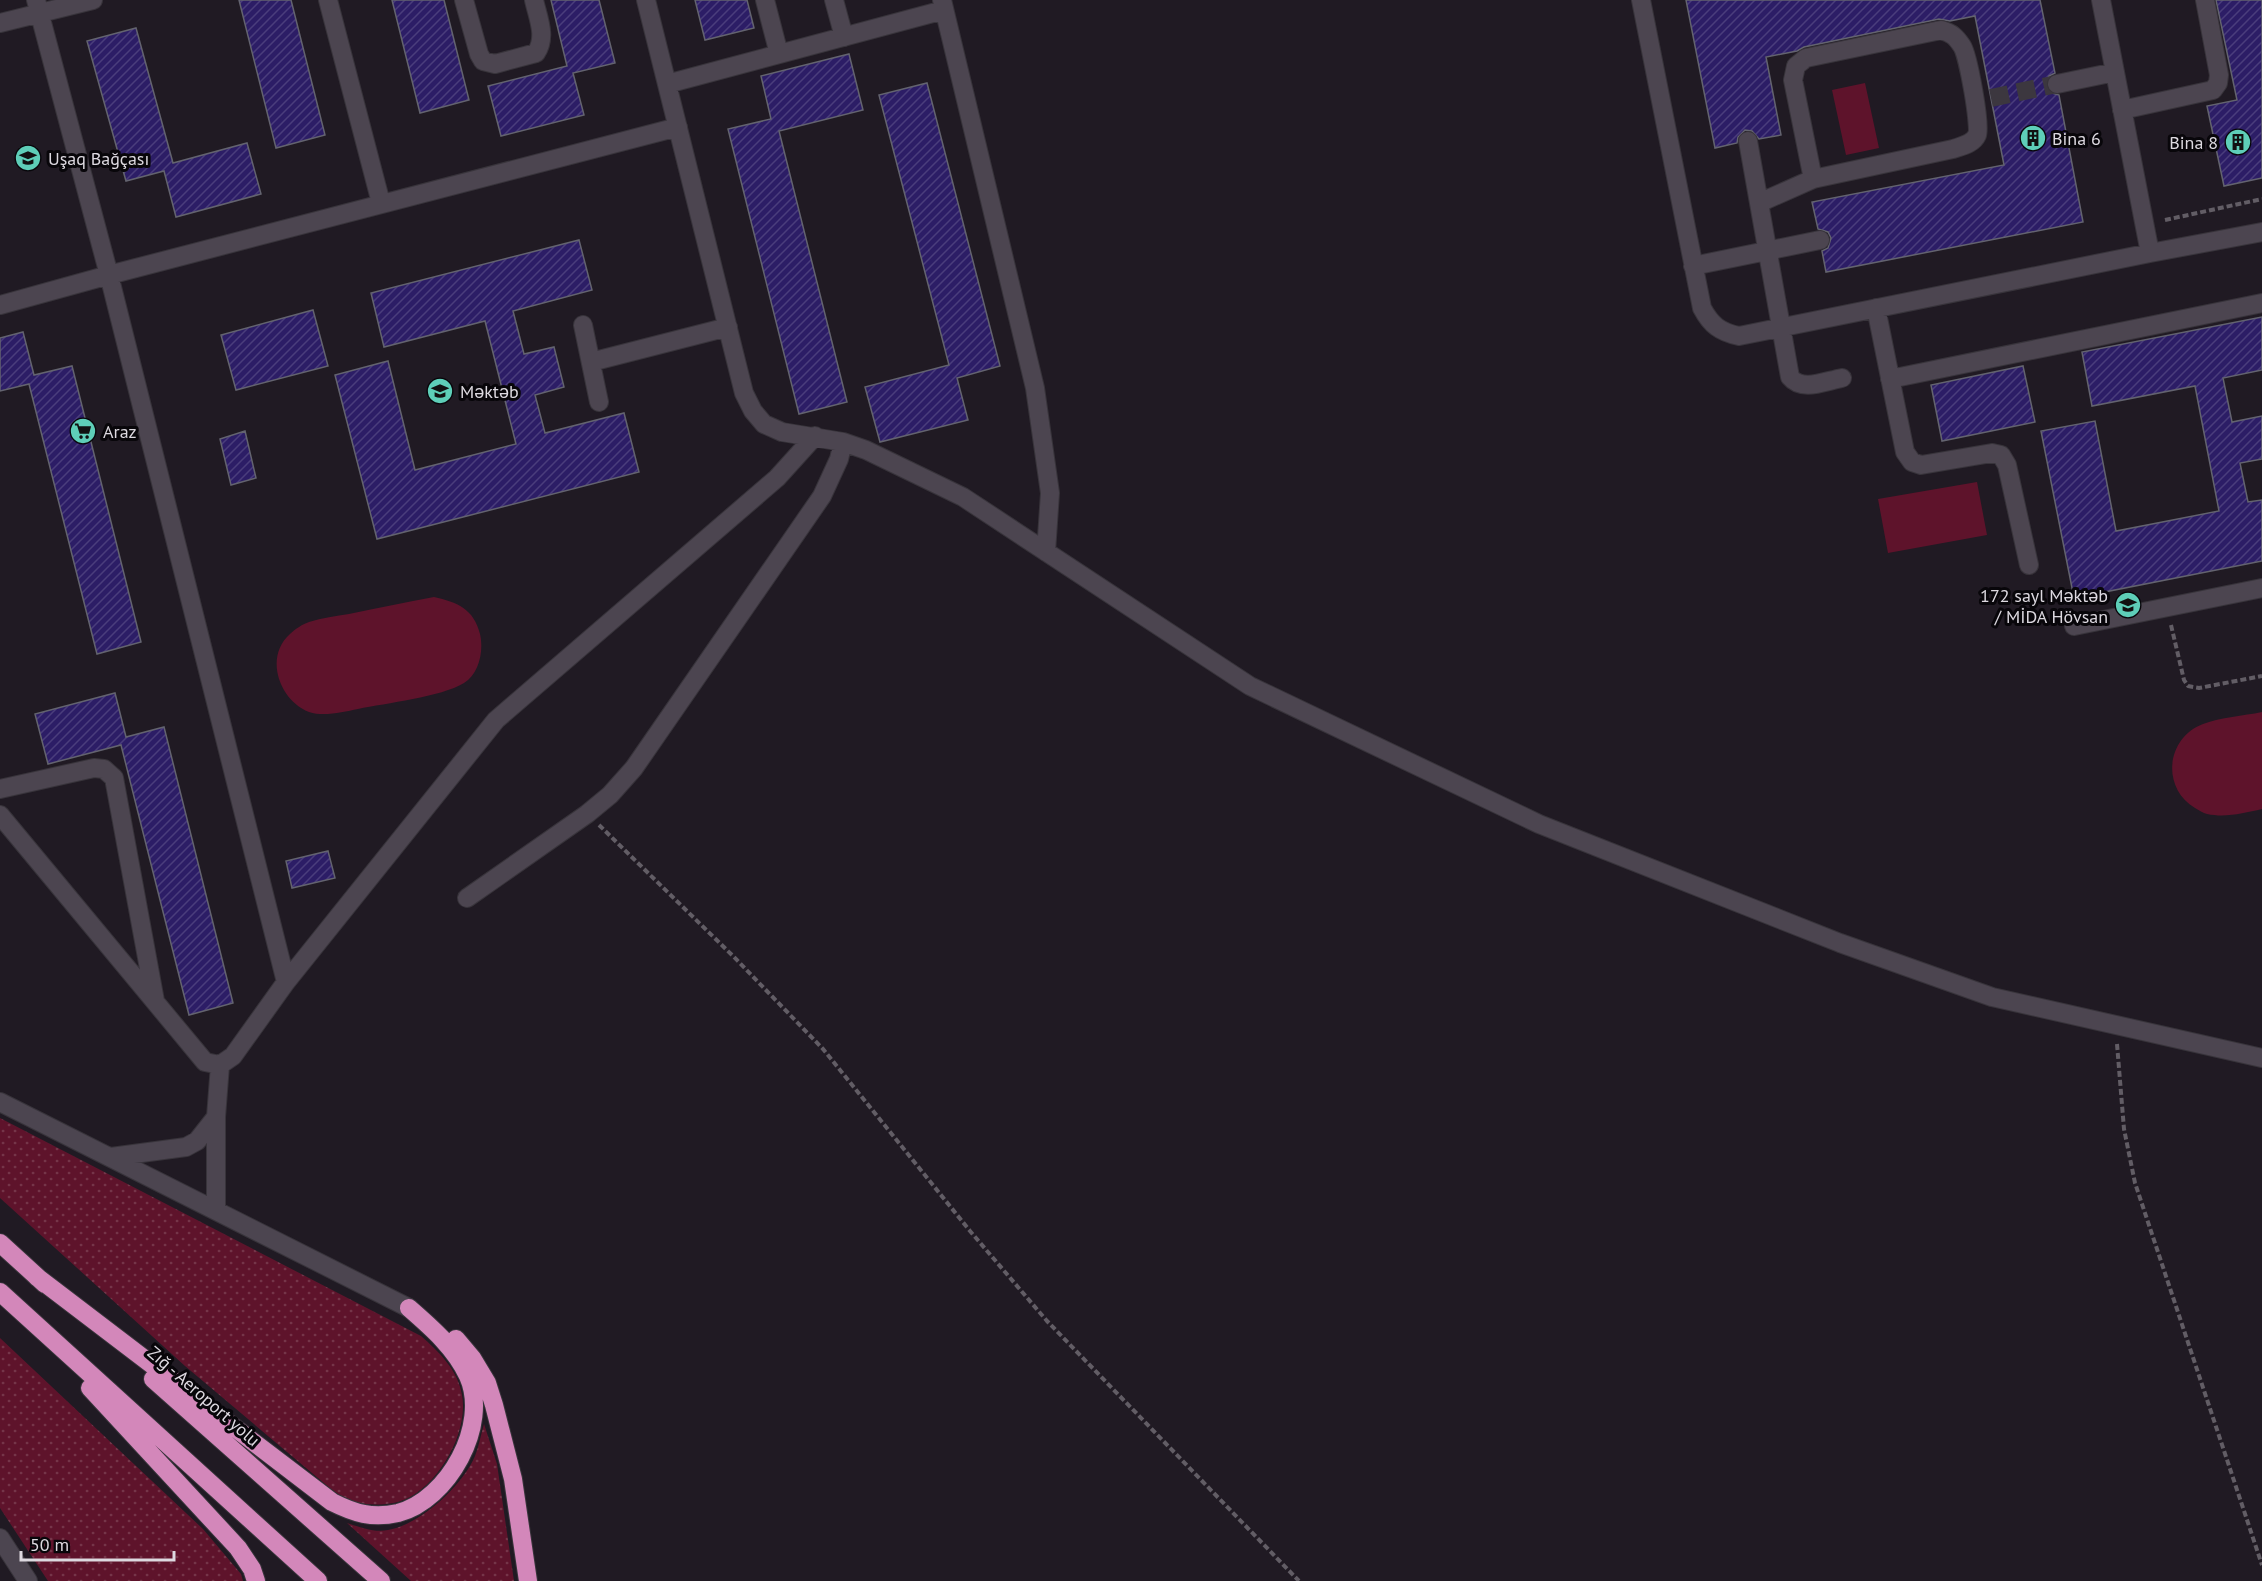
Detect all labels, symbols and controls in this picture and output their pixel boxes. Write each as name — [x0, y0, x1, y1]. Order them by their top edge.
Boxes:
building icon: Bina 6 — [2018, 123, 2048, 153]
place label: Bina 6 — [2052, 127, 2101, 150]
building icon: Bina 8 — [2223, 127, 2253, 157]
place label: Bina 8 — [2169, 131, 2218, 154]
school or university icon: Uşaq Bağçası — [13, 143, 43, 173]
place label: Uşaq Bağçası — [48, 147, 149, 170]
school or university icon: Məktəb — [425, 376, 455, 406]
place label: Məktəb — [460, 380, 519, 403]
supermarket icon: Araz — [68, 416, 98, 446]
place label: Araz — [103, 420, 137, 443]
place label: 172 sayl Məktəb / MİDA Hövsan — [1980, 584, 2108, 628]
school or university icon: 172 sayl Məktəb / MİDA Hövsan — [2113, 590, 2143, 620]
street label: Zığ - Aeroport yolu — [143, 1341, 265, 1451]
scale bar — [21, 1524, 174, 1562]
text: 50 m — [30, 1533, 69, 1556]

